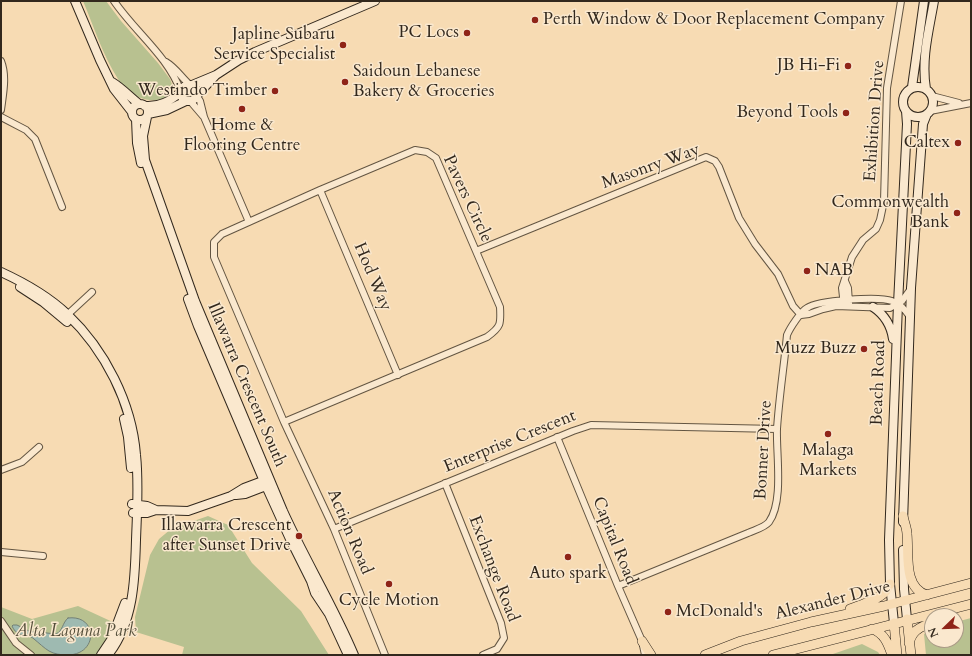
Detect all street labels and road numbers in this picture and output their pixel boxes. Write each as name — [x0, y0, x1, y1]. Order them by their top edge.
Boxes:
street label: Exhibition Drive — [861, 60, 889, 182]
street label: Masonry Way — [599, 140, 703, 194]
street label: Pavers Circle — [438, 152, 496, 246]
street label: Hod Way — [349, 240, 395, 314]
street label: Illawarra Crescent South — [202, 300, 290, 470]
street label: Beach Road — [867, 340, 891, 426]
street label: Bonner Drive — [751, 400, 777, 500]
street label: Enterprise Crescent — [441, 406, 579, 478]
street label: Action Road — [322, 486, 376, 578]
street label: Capital Road — [587, 494, 641, 588]
street label: Exchange Road — [463, 513, 523, 625]
street label: Alexander Drive — [773, 577, 893, 625]

